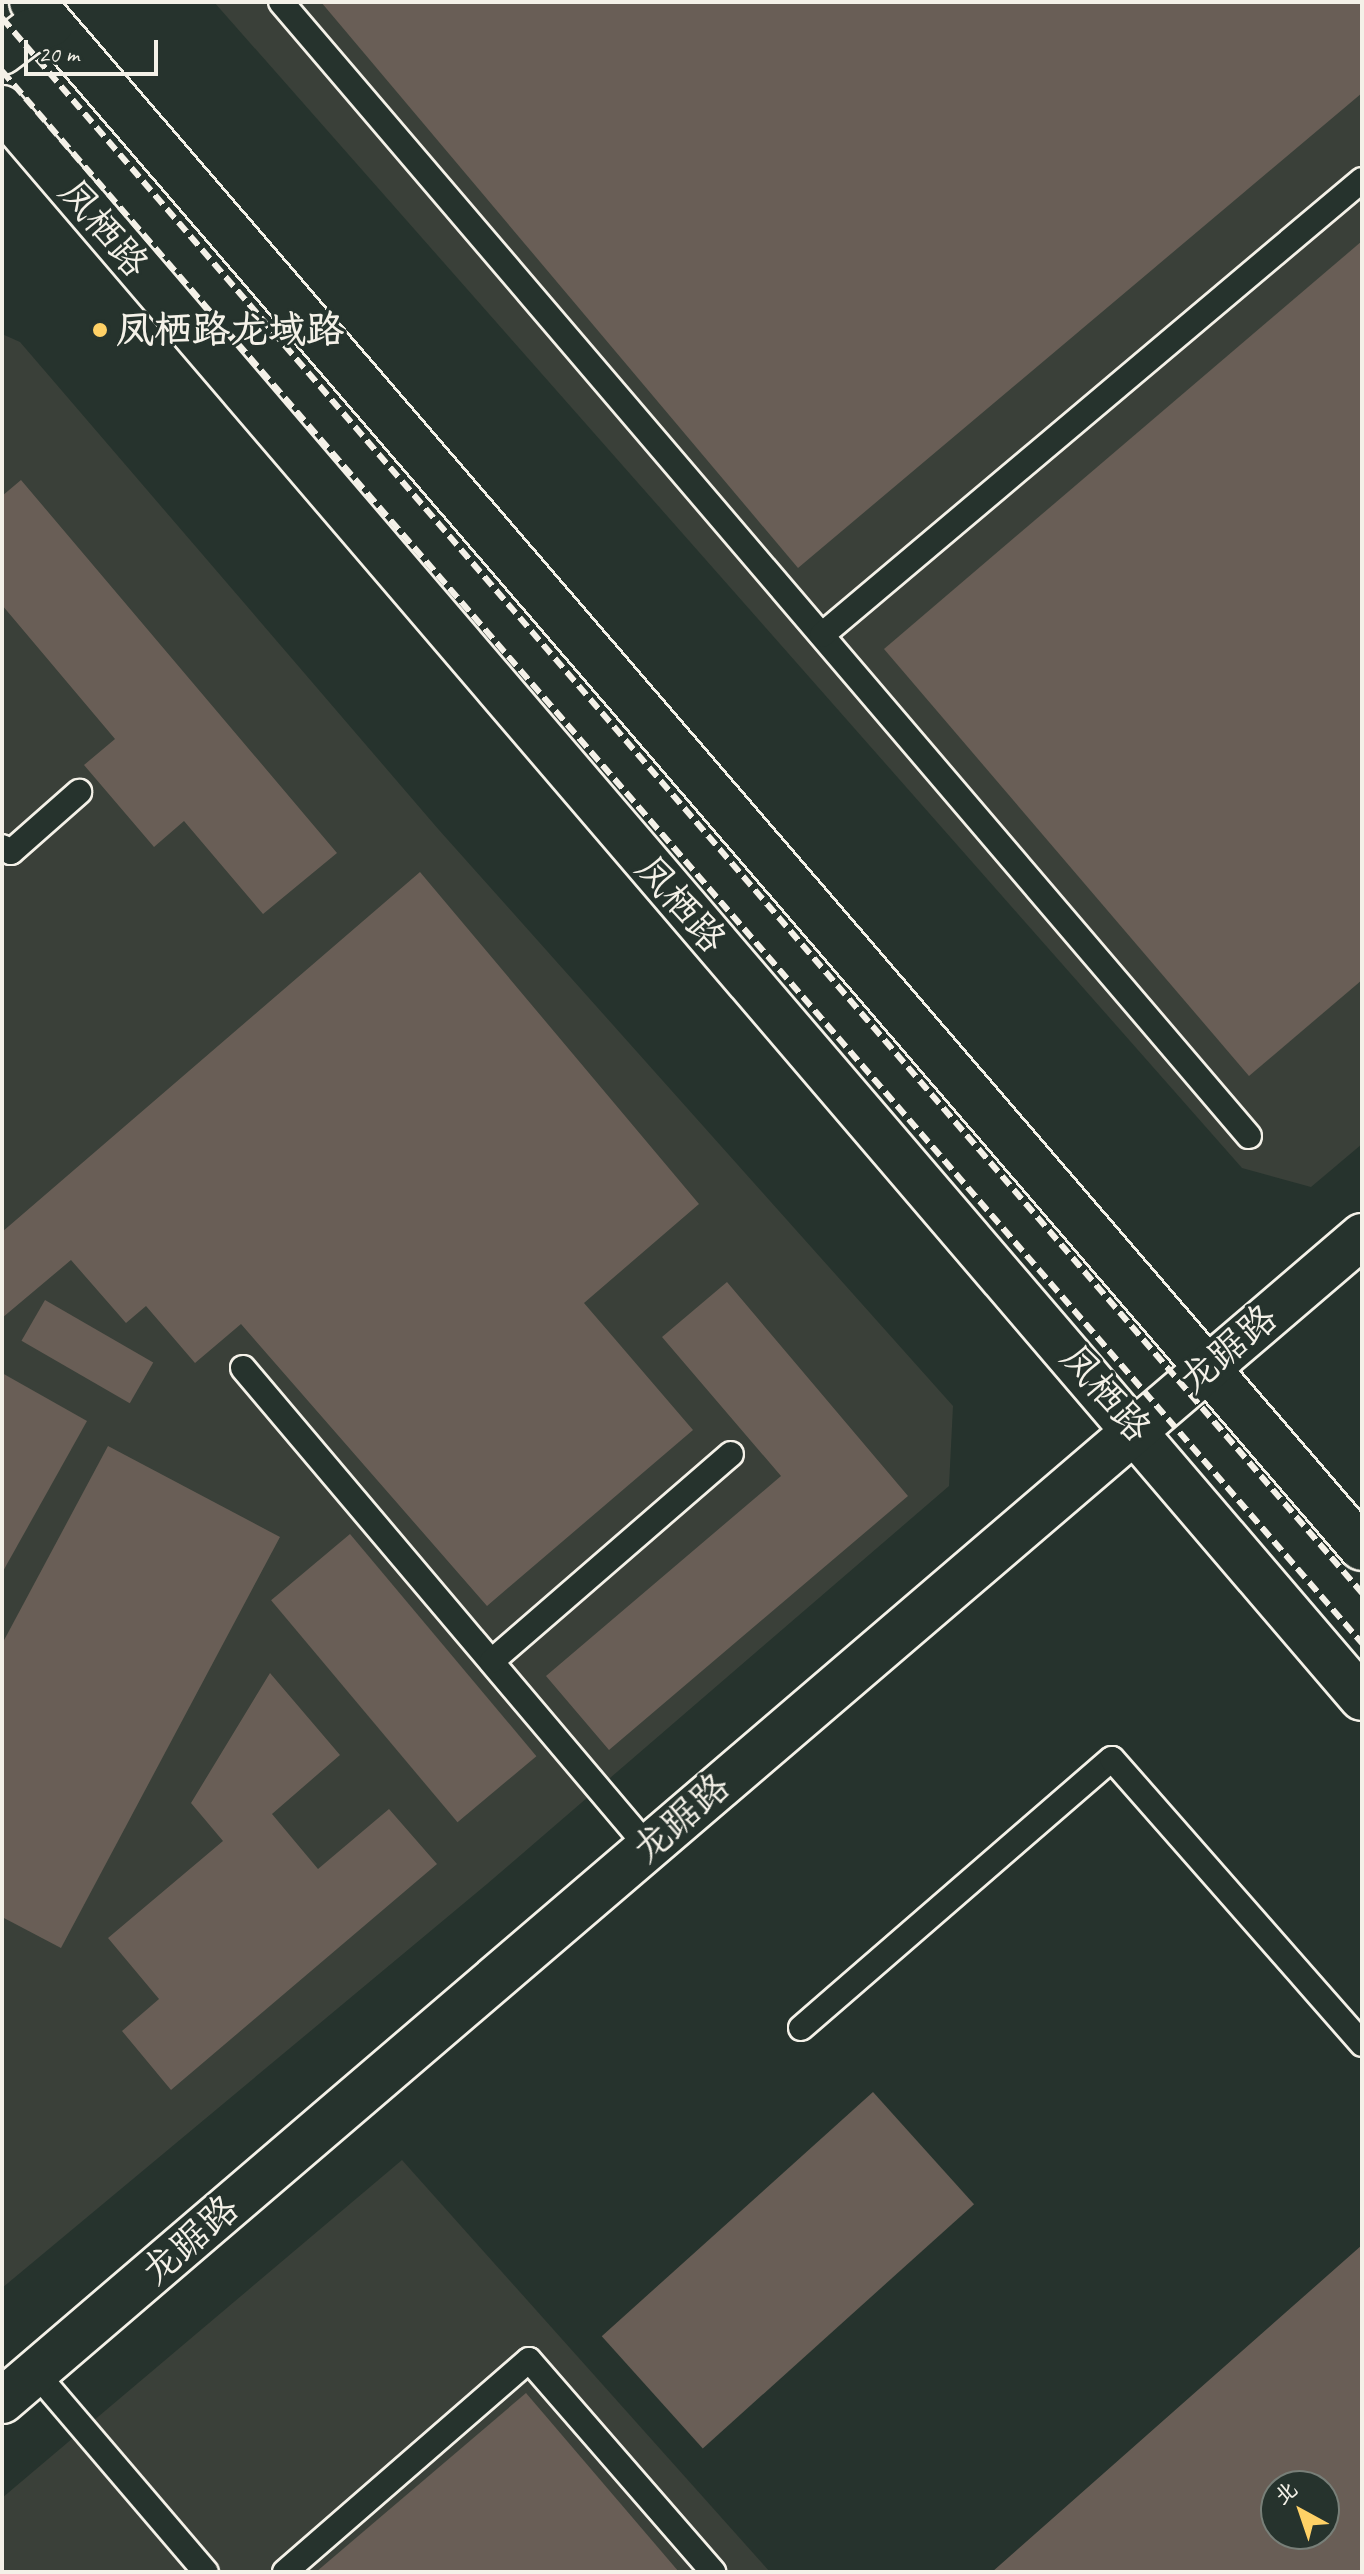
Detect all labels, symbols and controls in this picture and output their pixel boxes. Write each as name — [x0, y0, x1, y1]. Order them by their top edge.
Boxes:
scale bar — [28, 24, 162, 74]
text: 20 m — [38, 39, 79, 69]
street label: 凤栖路 — [50, 170, 158, 286]
place label: 凤栖路龙域路 — [116, 307, 344, 353]
marker: 凤栖路龙域路 — [91, 321, 109, 339]
street label: 凤栖路 — [626, 846, 736, 962]
street label: 龙踞路 — [1170, 1295, 1286, 1403]
street label: 凤栖路 — [1051, 1335, 1161, 1451]
street label: 龙踞路 — [623, 1763, 739, 1873]
street label: 龙踞路 — [132, 2185, 248, 2295]
north arrow — [1260, 2470, 1340, 2550]
text: 北 — [1268, 2475, 1303, 2511]

